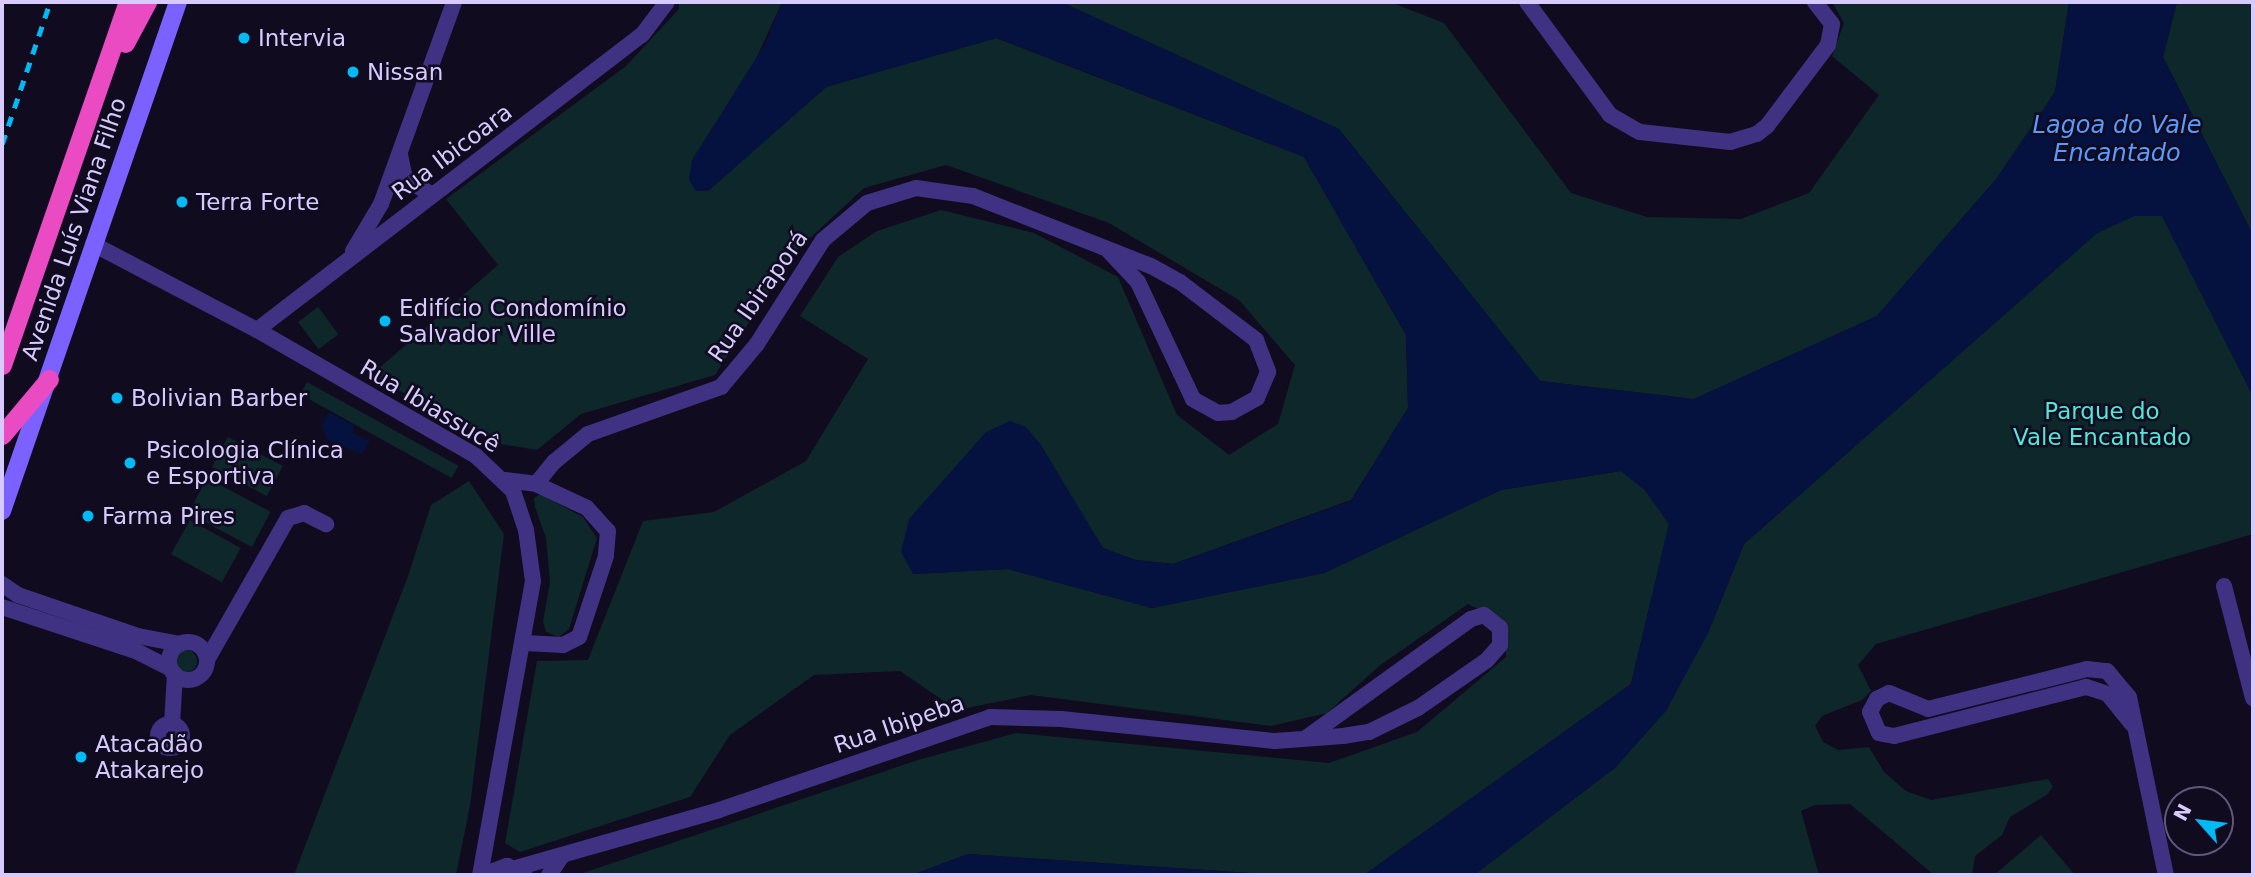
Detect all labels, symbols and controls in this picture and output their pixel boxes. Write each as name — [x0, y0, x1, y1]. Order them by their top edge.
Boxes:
place label: Intervia — [258, 24, 346, 52]
marker: Intervia — [236, 30, 252, 46]
place label: Nissan — [367, 58, 443, 86]
marker: Nissan — [345, 64, 361, 80]
street label: Avenida Luís Viana Filho — [16, 94, 132, 364]
street label: Rua Ibicoara — [387, 98, 517, 206]
water label: Lagoa do Vale Encantado — [2033, 112, 2201, 168]
place label: Terra Forte — [196, 188, 319, 216]
marker: Terra Forte — [174, 194, 190, 210]
street label: Rua Ibiraporá — [702, 225, 814, 367]
place label: Edifício Condomínio Salvador Ville — [399, 294, 627, 348]
marker: Edifício Condomínio Salvador Ville — [377, 313, 393, 329]
street label: Rua Ibiassucê — [355, 353, 505, 459]
place label: Bolivian Barber — [131, 384, 307, 412]
marker: Bolivian Barber — [109, 390, 125, 406]
park label: Parque do Vale Encantado — [2013, 397, 2191, 451]
place label: Psicologia Clínica e Esportiva — [146, 436, 344, 490]
marker: Psicologia Clínica e Esportiva — [120, 453, 140, 473]
place label: Farma Pires — [102, 502, 235, 530]
marker: Farma Pires — [80, 508, 96, 524]
street label: Rua Ibipeba — [830, 689, 968, 759]
place label: Atacadão Atakarejo — [95, 730, 204, 784]
marker: Atacadão Atakarejo — [73, 749, 89, 765]
north arrow — [2164, 786, 2234, 856]
text: N — [2169, 800, 2196, 824]

